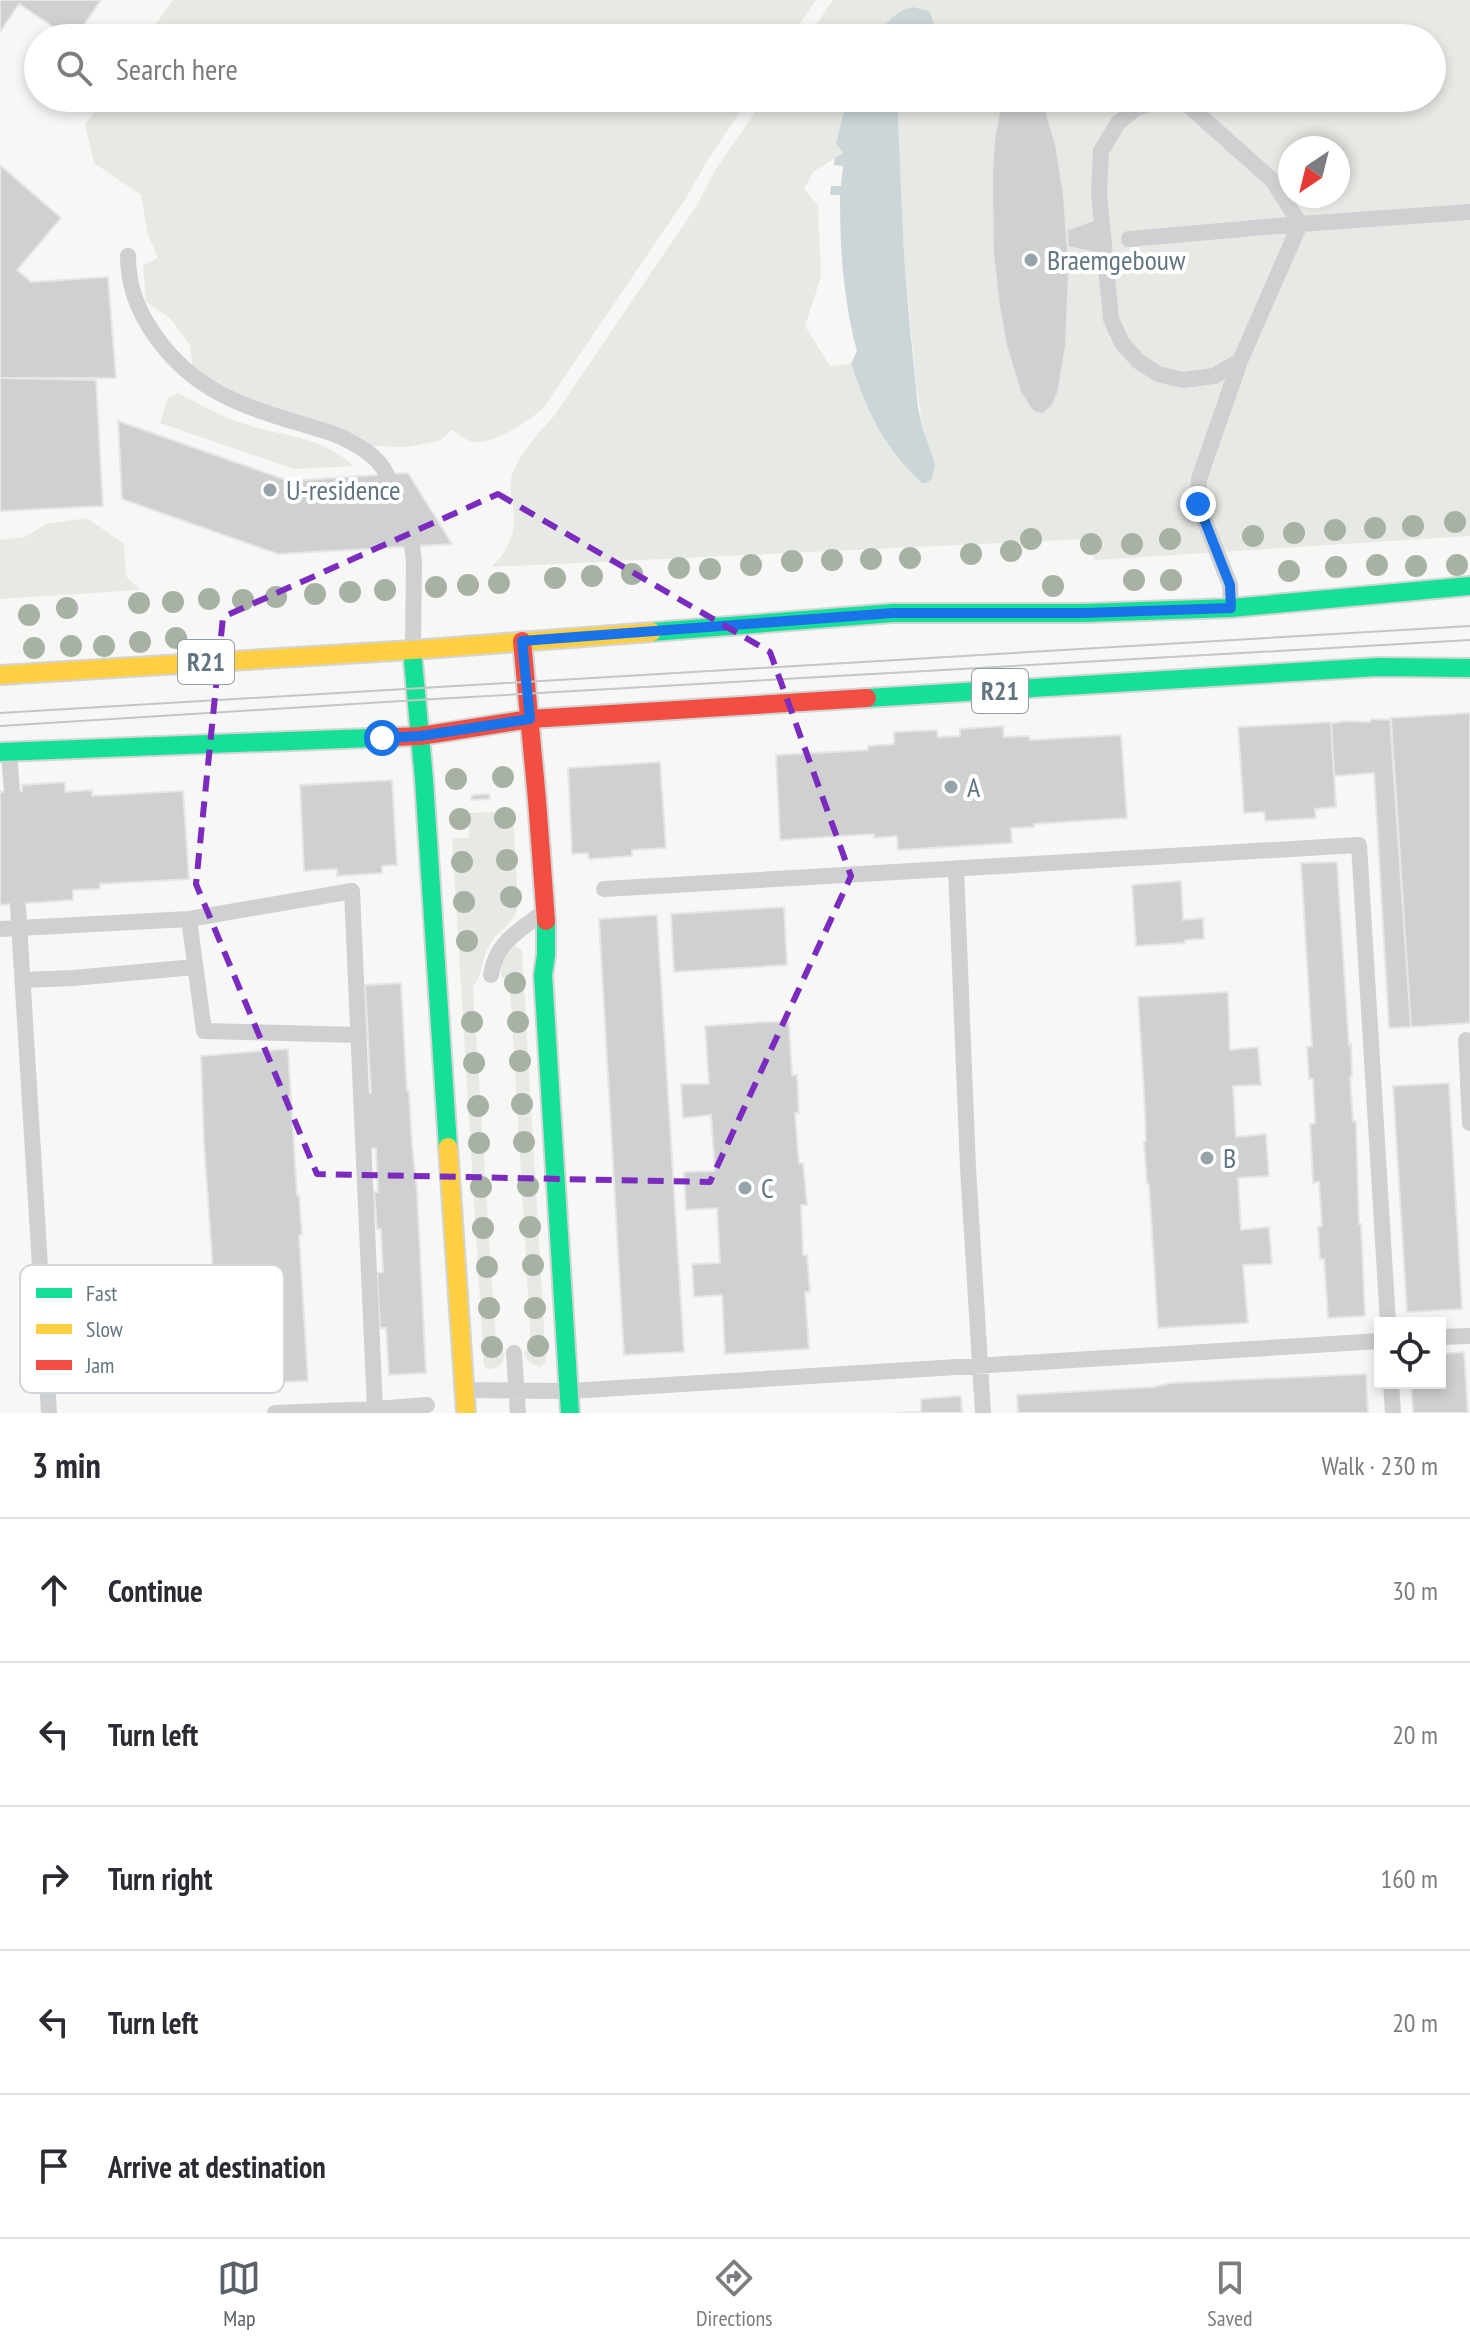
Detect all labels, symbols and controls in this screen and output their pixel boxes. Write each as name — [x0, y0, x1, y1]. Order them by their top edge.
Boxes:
search box — [24, 24, 1446, 112]
icon: search — [52, 46, 96, 90]
text: Search here — [116, 49, 238, 88]
north arrow — [1278, 136, 1350, 208]
place label: Braemgebouw — [1047, 241, 1186, 278]
marker: Braemgebouw — [1022, 251, 1040, 269]
place label: U-residence — [286, 471, 401, 508]
marker: U-residence — [261, 481, 279, 499]
route end — [1180, 486, 1216, 522]
road number: R21 — [178, 640, 234, 684]
road number: R21 — [972, 669, 1028, 713]
route start — [364, 720, 400, 756]
place label: A — [967, 768, 981, 805]
marker: A — [942, 778, 960, 796]
place label: B — [1223, 1139, 1236, 1176]
marker: B — [1198, 1149, 1216, 1167]
place label: C — [761, 1169, 774, 1206]
marker: C — [736, 1179, 754, 1197]
legend — [20, 1265, 284, 1393]
text: Fast — [86, 1279, 117, 1307]
text: Slow — [86, 1315, 123, 1343]
map controls — [1374, 1317, 1446, 1389]
button: locate — [1374, 1317, 1446, 1389]
text: Jam — [85, 1351, 114, 1379]
text: 3 min — [32, 1443, 101, 1487]
text: Walk · 230 m — [1321, 1449, 1438, 1482]
icon: ahead — [32, 1568, 76, 1612]
text: Continue — [108, 1571, 203, 1610]
text: 30 m — [1392, 1574, 1438, 1607]
icon: left — [32, 1712, 76, 1756]
text: Turn left — [108, 1715, 198, 1754]
text: 20 m — [1392, 1718, 1438, 1751]
icon: right — [32, 1856, 76, 1900]
text: Turn right — [108, 1859, 212, 1898]
text: 160 m — [1380, 1862, 1438, 1895]
icon: left — [32, 2000, 76, 2044]
text: Turn left — [108, 2003, 198, 2042]
text: 20 m — [1392, 2006, 1438, 2039]
icon: arrive — [32, 2144, 76, 2188]
text: Arrive at destination — [108, 2147, 326, 2186]
tab: Map — [217, 2256, 261, 2332]
tab: Directions — [696, 2256, 773, 2332]
tab: Saved — [1207, 2256, 1253, 2332]

